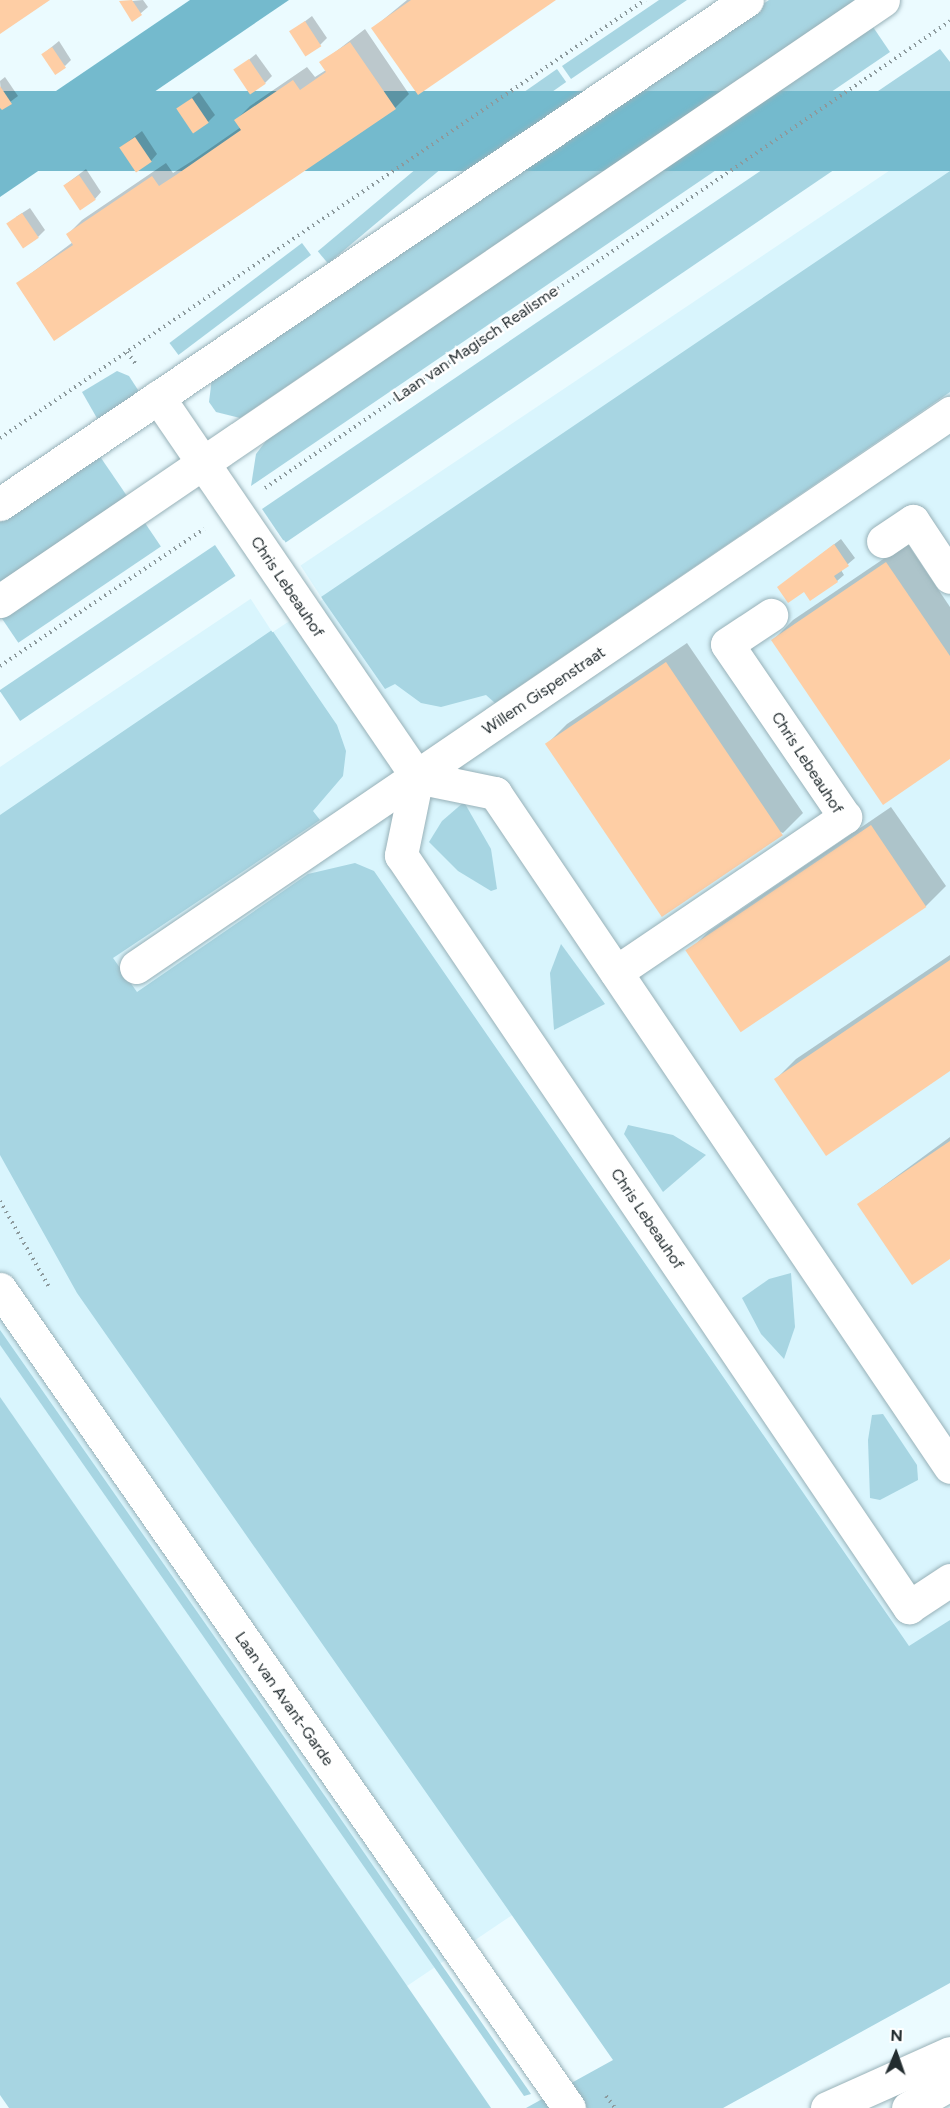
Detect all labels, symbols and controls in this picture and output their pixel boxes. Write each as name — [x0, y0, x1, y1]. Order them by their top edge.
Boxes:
street label: Laan van Magisch Realisme — [390, 282, 562, 406]
street label: Chris Lebeauhof — [246, 533, 328, 641]
street label: Willem Gispenstraat — [479, 643, 609, 739]
street label: Chris Lebeauhof — [767, 709, 847, 817]
street label: Chris Lebeauhof — [606, 1165, 688, 1273]
street label: Laan van Avant-Garde — [231, 1628, 337, 1770]
north arrow — [866, 2024, 926, 2084]
text: N — [890, 2026, 903, 2045]

